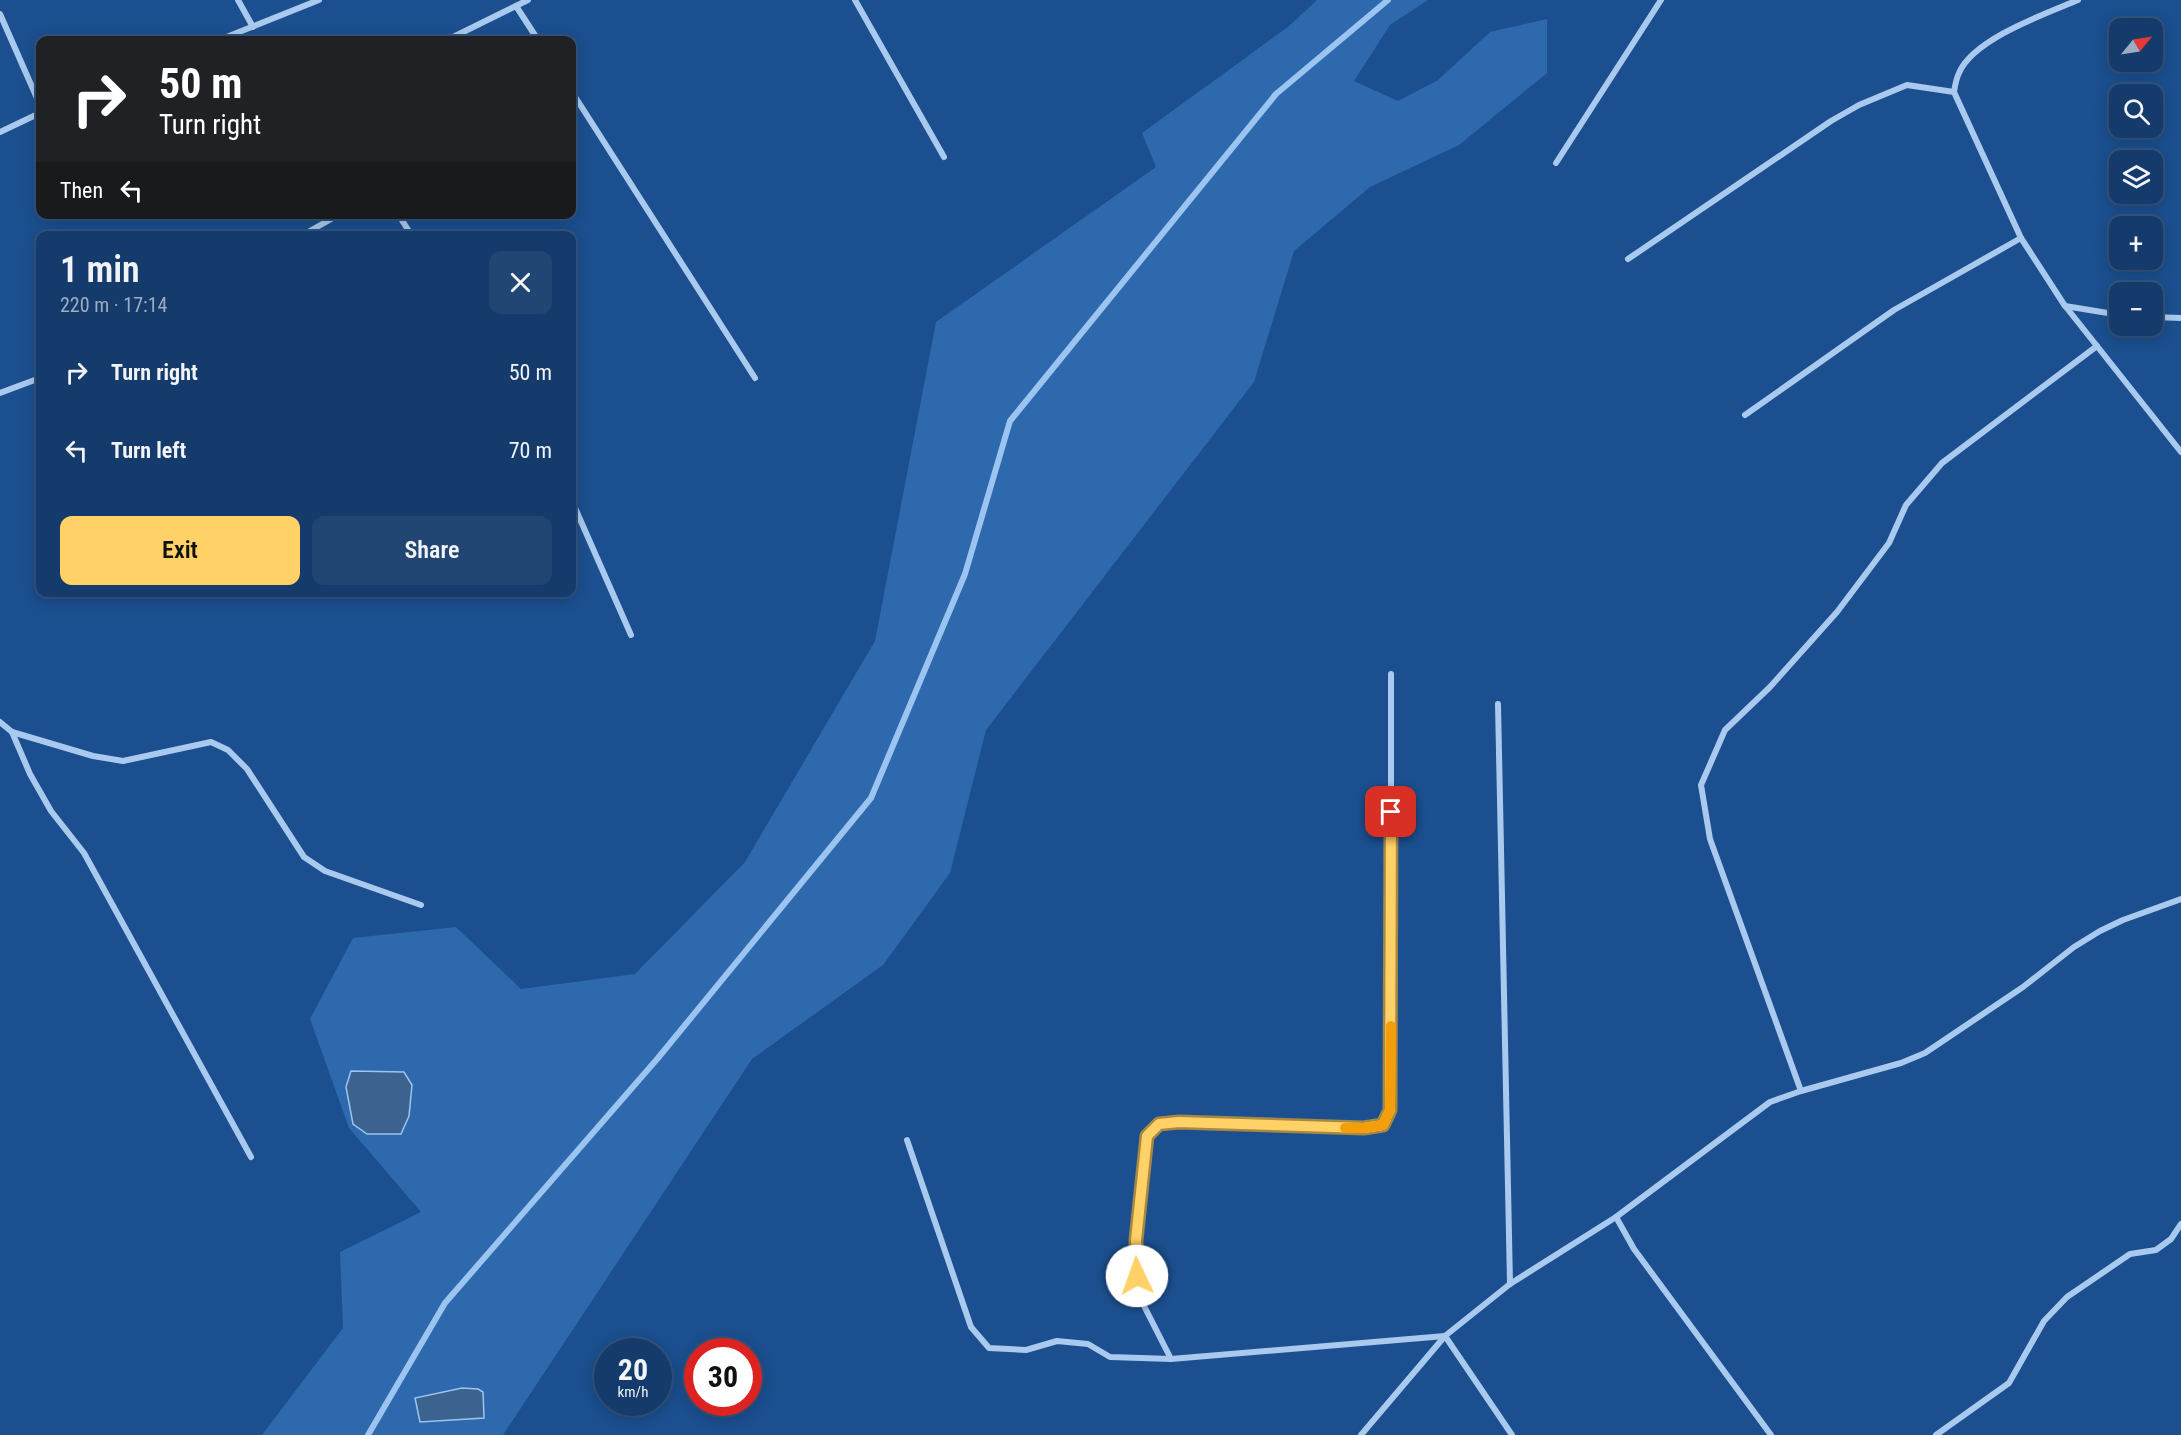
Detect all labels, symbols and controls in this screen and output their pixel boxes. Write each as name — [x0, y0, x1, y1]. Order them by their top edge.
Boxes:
north arrow — [2109, 18, 2163, 72]
map controls — [2109, 18, 2163, 336]
text: 50 m — [159, 59, 242, 108]
icon: right — [60, 60, 138, 138]
button: search — [2109, 84, 2163, 138]
text: Turn right — [159, 109, 261, 141]
button: layers — [2109, 150, 2163, 204]
icon: left — [115, 174, 148, 207]
text: Then — [60, 178, 103, 203]
button: + — [2109, 216, 2163, 270]
text: 1 min — [60, 249, 140, 291]
button: close — [489, 251, 552, 314]
button: − — [2109, 282, 2163, 336]
text: 220 m · 17:14 — [60, 293, 167, 317]
icon: right — [60, 356, 93, 389]
text: Turn right — [111, 360, 198, 385]
text: 50 m — [509, 360, 552, 385]
icon: left — [60, 434, 93, 467]
text: Turn left — [111, 438, 186, 463]
text: 70 m — [509, 438, 552, 463]
button: Exit — [60, 516, 300, 585]
button: Share — [312, 516, 552, 585]
pin — [1365, 786, 1416, 837]
icon: arrive — [1374, 795, 1407, 828]
position arrow — [1105, 1244, 1169, 1308]
speed limit sign: 30 — [684, 1338, 762, 1416]
text: 20 — [618, 1352, 648, 1387]
text: km/h — [618, 1383, 648, 1401]

